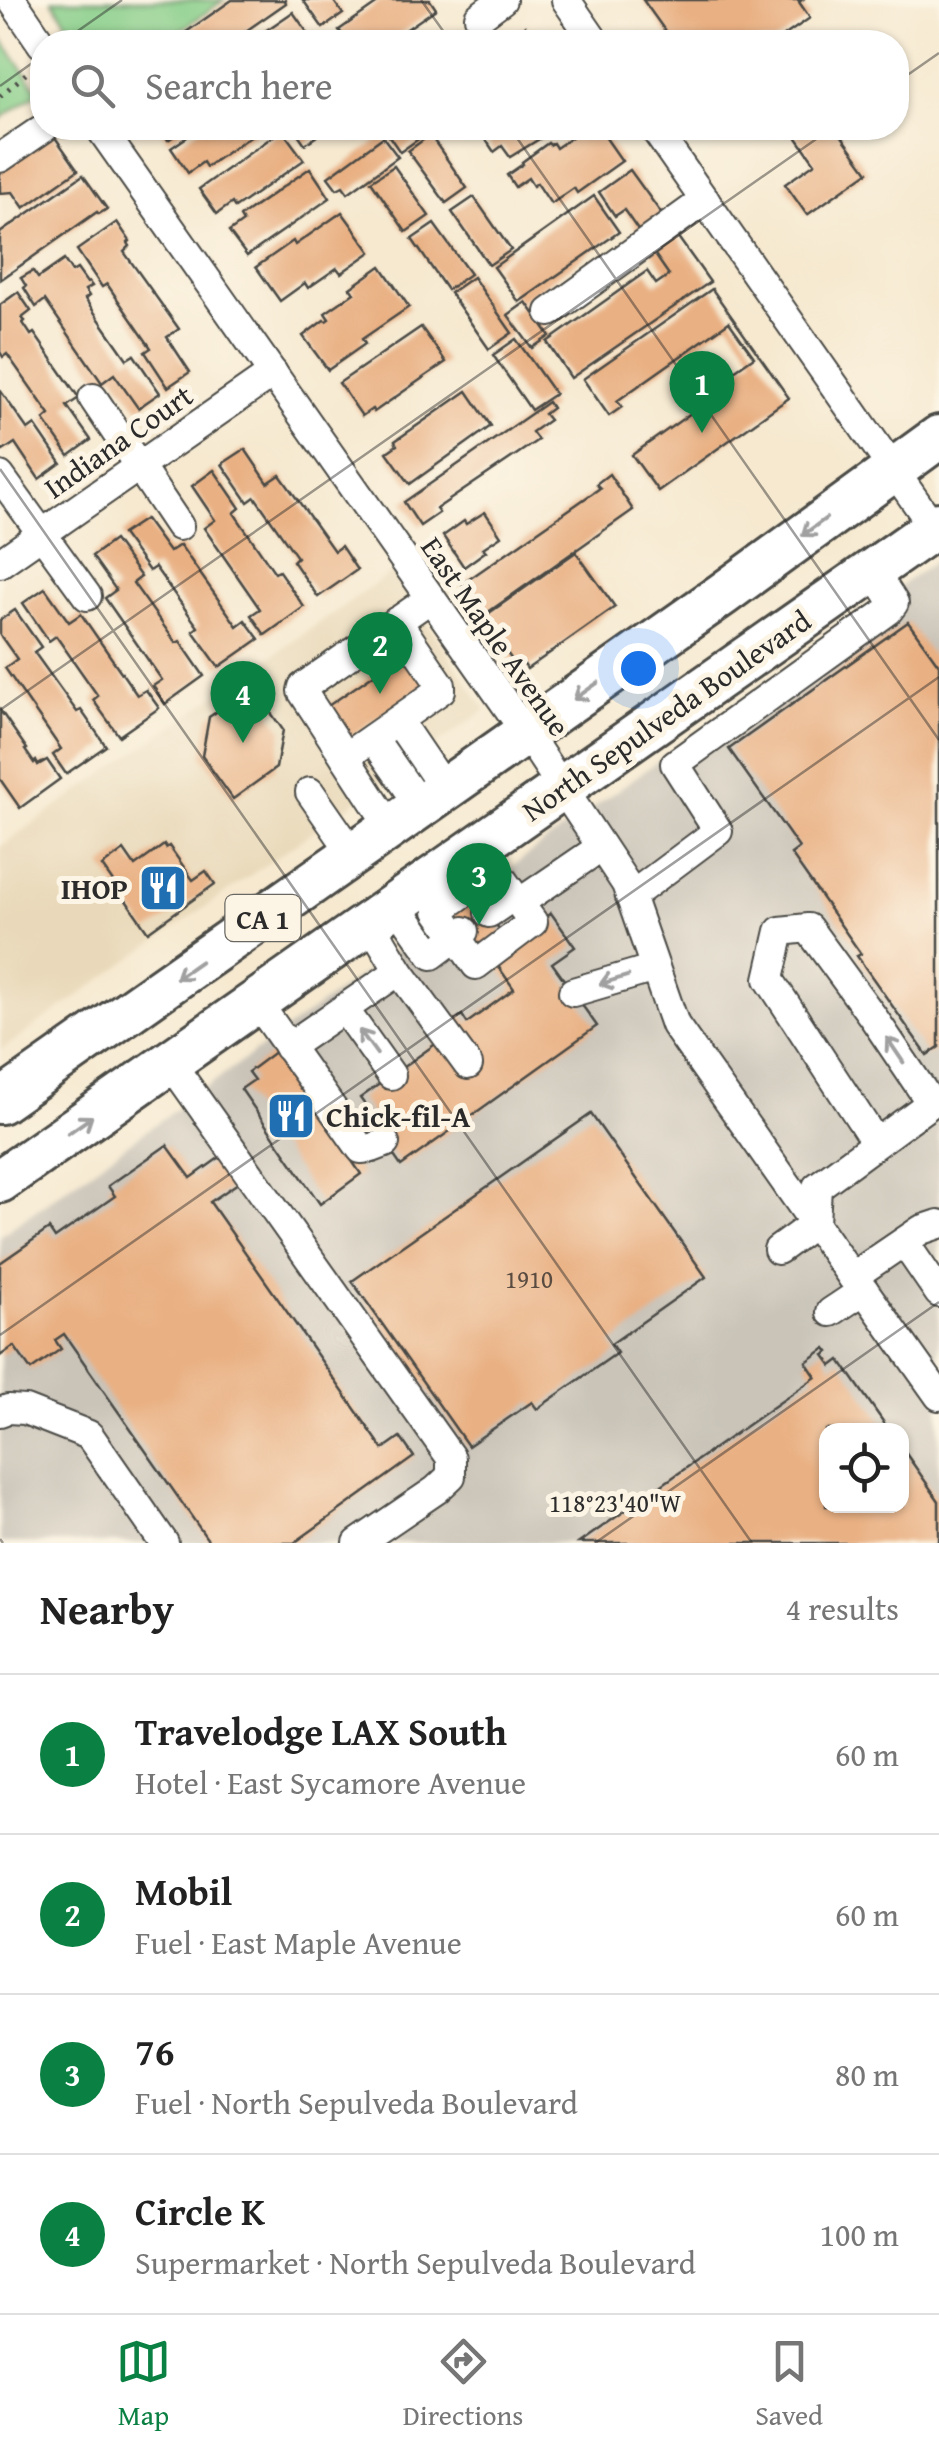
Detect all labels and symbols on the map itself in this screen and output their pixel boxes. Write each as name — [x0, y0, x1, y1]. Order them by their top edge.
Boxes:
pin: 1 — [670, 350, 734, 433]
street label: Indiana Court — [34, 373, 202, 509]
one-way arrow — [801, 516, 828, 537]
street label: East Maple Avenue — [411, 527, 581, 745]
street label: North Sepulveda Boulevard — [513, 598, 819, 832]
pin: 2 — [348, 612, 412, 694]
your location — [613, 643, 664, 694]
pin: 4 — [210, 660, 276, 743]
one-way arrow — [573, 680, 601, 701]
pin: 3 — [446, 842, 512, 925]
restaurant icon: IHOP — [137, 862, 189, 914]
place label: IHOP — [61, 866, 128, 910]
road number: CA 1 — [226, 895, 300, 941]
one-way arrow — [175, 959, 202, 980]
one-way arrow — [598, 972, 630, 990]
one-way arrow — [357, 1029, 378, 1057]
one-way arrow — [885, 1036, 906, 1064]
restaurant icon: Chick-fil-A — [265, 1090, 317, 1142]
place label: Chick-fil-A — [326, 1094, 470, 1138]
one-way arrow — [66, 1115, 93, 1136]
house number: 1910 — [505, 1261, 553, 1297]
text: 118°23'40"W — [549, 1485, 681, 1521]

